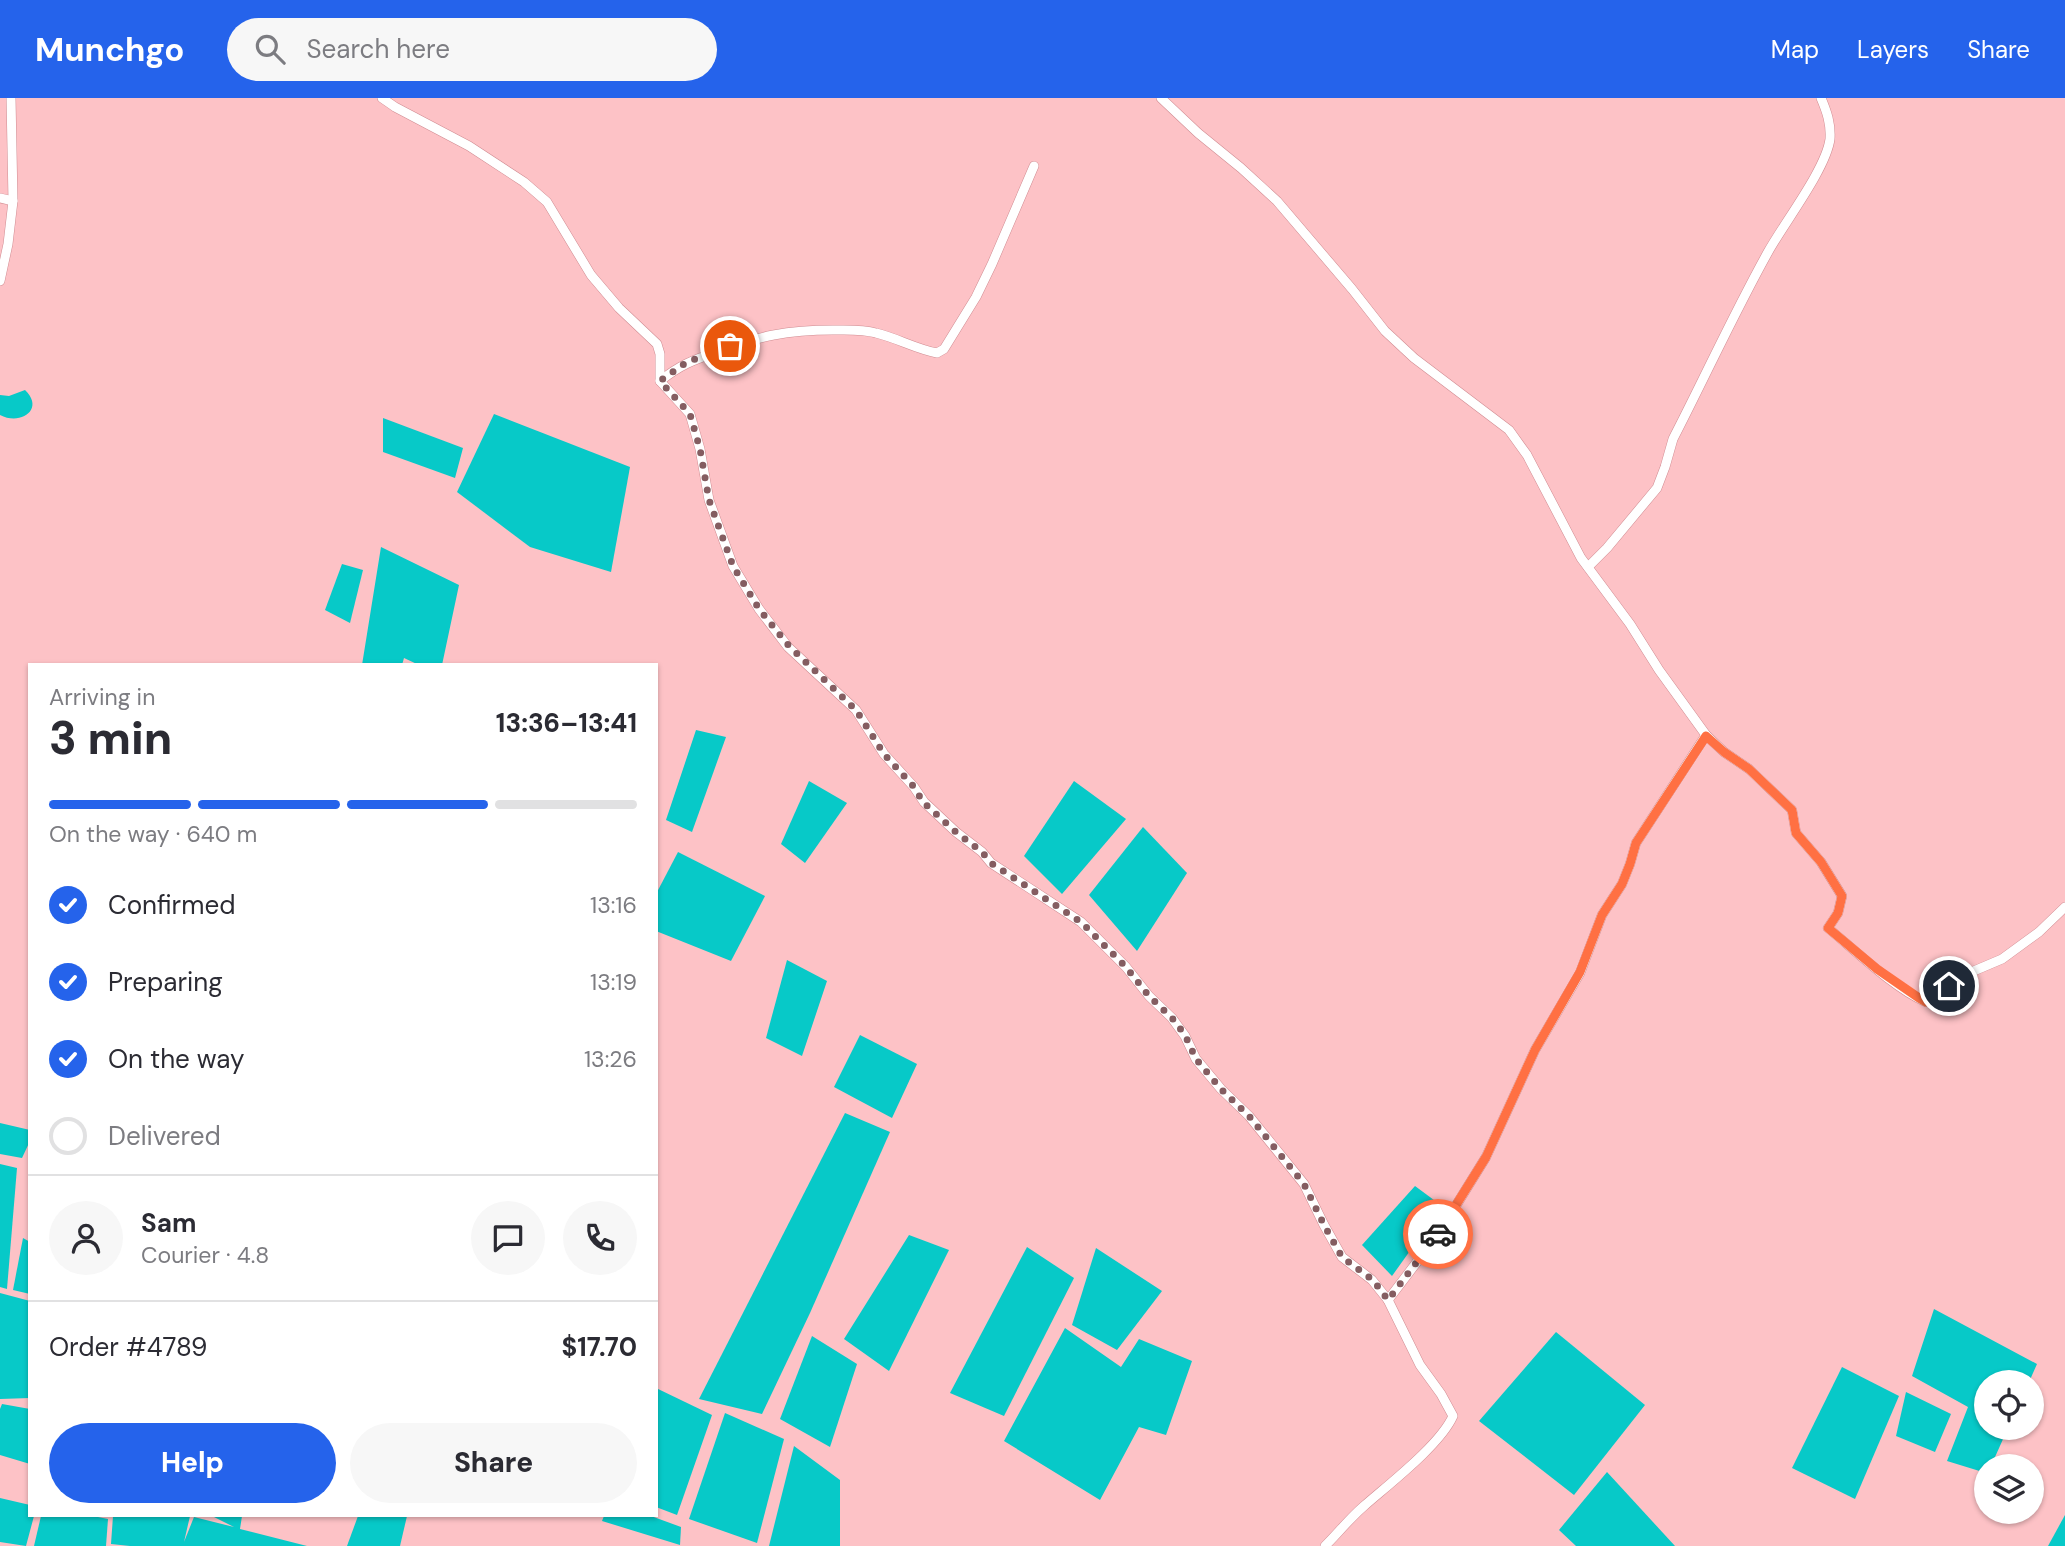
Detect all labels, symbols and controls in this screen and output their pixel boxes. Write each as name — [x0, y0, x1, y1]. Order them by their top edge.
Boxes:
search box — [227, 18, 717, 81]
text: Munchgo — [35, 28, 185, 71]
icon: search — [251, 30, 289, 68]
text: Search here — [307, 32, 450, 66]
text: Map — [1771, 34, 1819, 65]
text: Layers — [1857, 34, 1929, 65]
text: Share — [1967, 34, 2030, 65]
pin — [700, 316, 760, 376]
icon: bag — [711, 327, 749, 365]
text: Arriving in — [49, 682, 155, 712]
text: 13:36–13:41 — [496, 706, 637, 740]
text: 3 min — [49, 708, 172, 768]
text: On the way · 640 m — [49, 819, 257, 849]
icon: check — [49, 886, 87, 924]
text: Confirmed — [108, 888, 235, 922]
text: 13:16 — [590, 890, 637, 920]
pin — [1919, 956, 1979, 1016]
icon: check — [49, 963, 87, 1001]
text: Preparing — [108, 965, 223, 999]
text: 13:19 — [590, 967, 637, 997]
icon: home — [1930, 967, 1968, 1005]
icon: check — [49, 1040, 87, 1078]
text: On the way — [108, 1042, 244, 1076]
text: 13:26 — [584, 1044, 637, 1074]
text: Delivered — [108, 1119, 221, 1153]
courier — [1403, 1199, 1473, 1269]
button: person — [49, 1201, 123, 1275]
button: chat — [471, 1201, 545, 1275]
button: phone — [563, 1201, 637, 1275]
text: Sam — [141, 1206, 196, 1240]
icon: car — [1419, 1215, 1457, 1253]
text: Courier · 4.8 — [141, 1240, 269, 1270]
text: Order #4789 — [49, 1330, 207, 1364]
text: $17.70 — [562, 1330, 637, 1364]
map controls — [1974, 1370, 2044, 1524]
button: locate — [1974, 1370, 2044, 1440]
button: Help — [49, 1423, 336, 1503]
button: Share — [350, 1423, 637, 1503]
button: layers — [1974, 1454, 2044, 1524]

